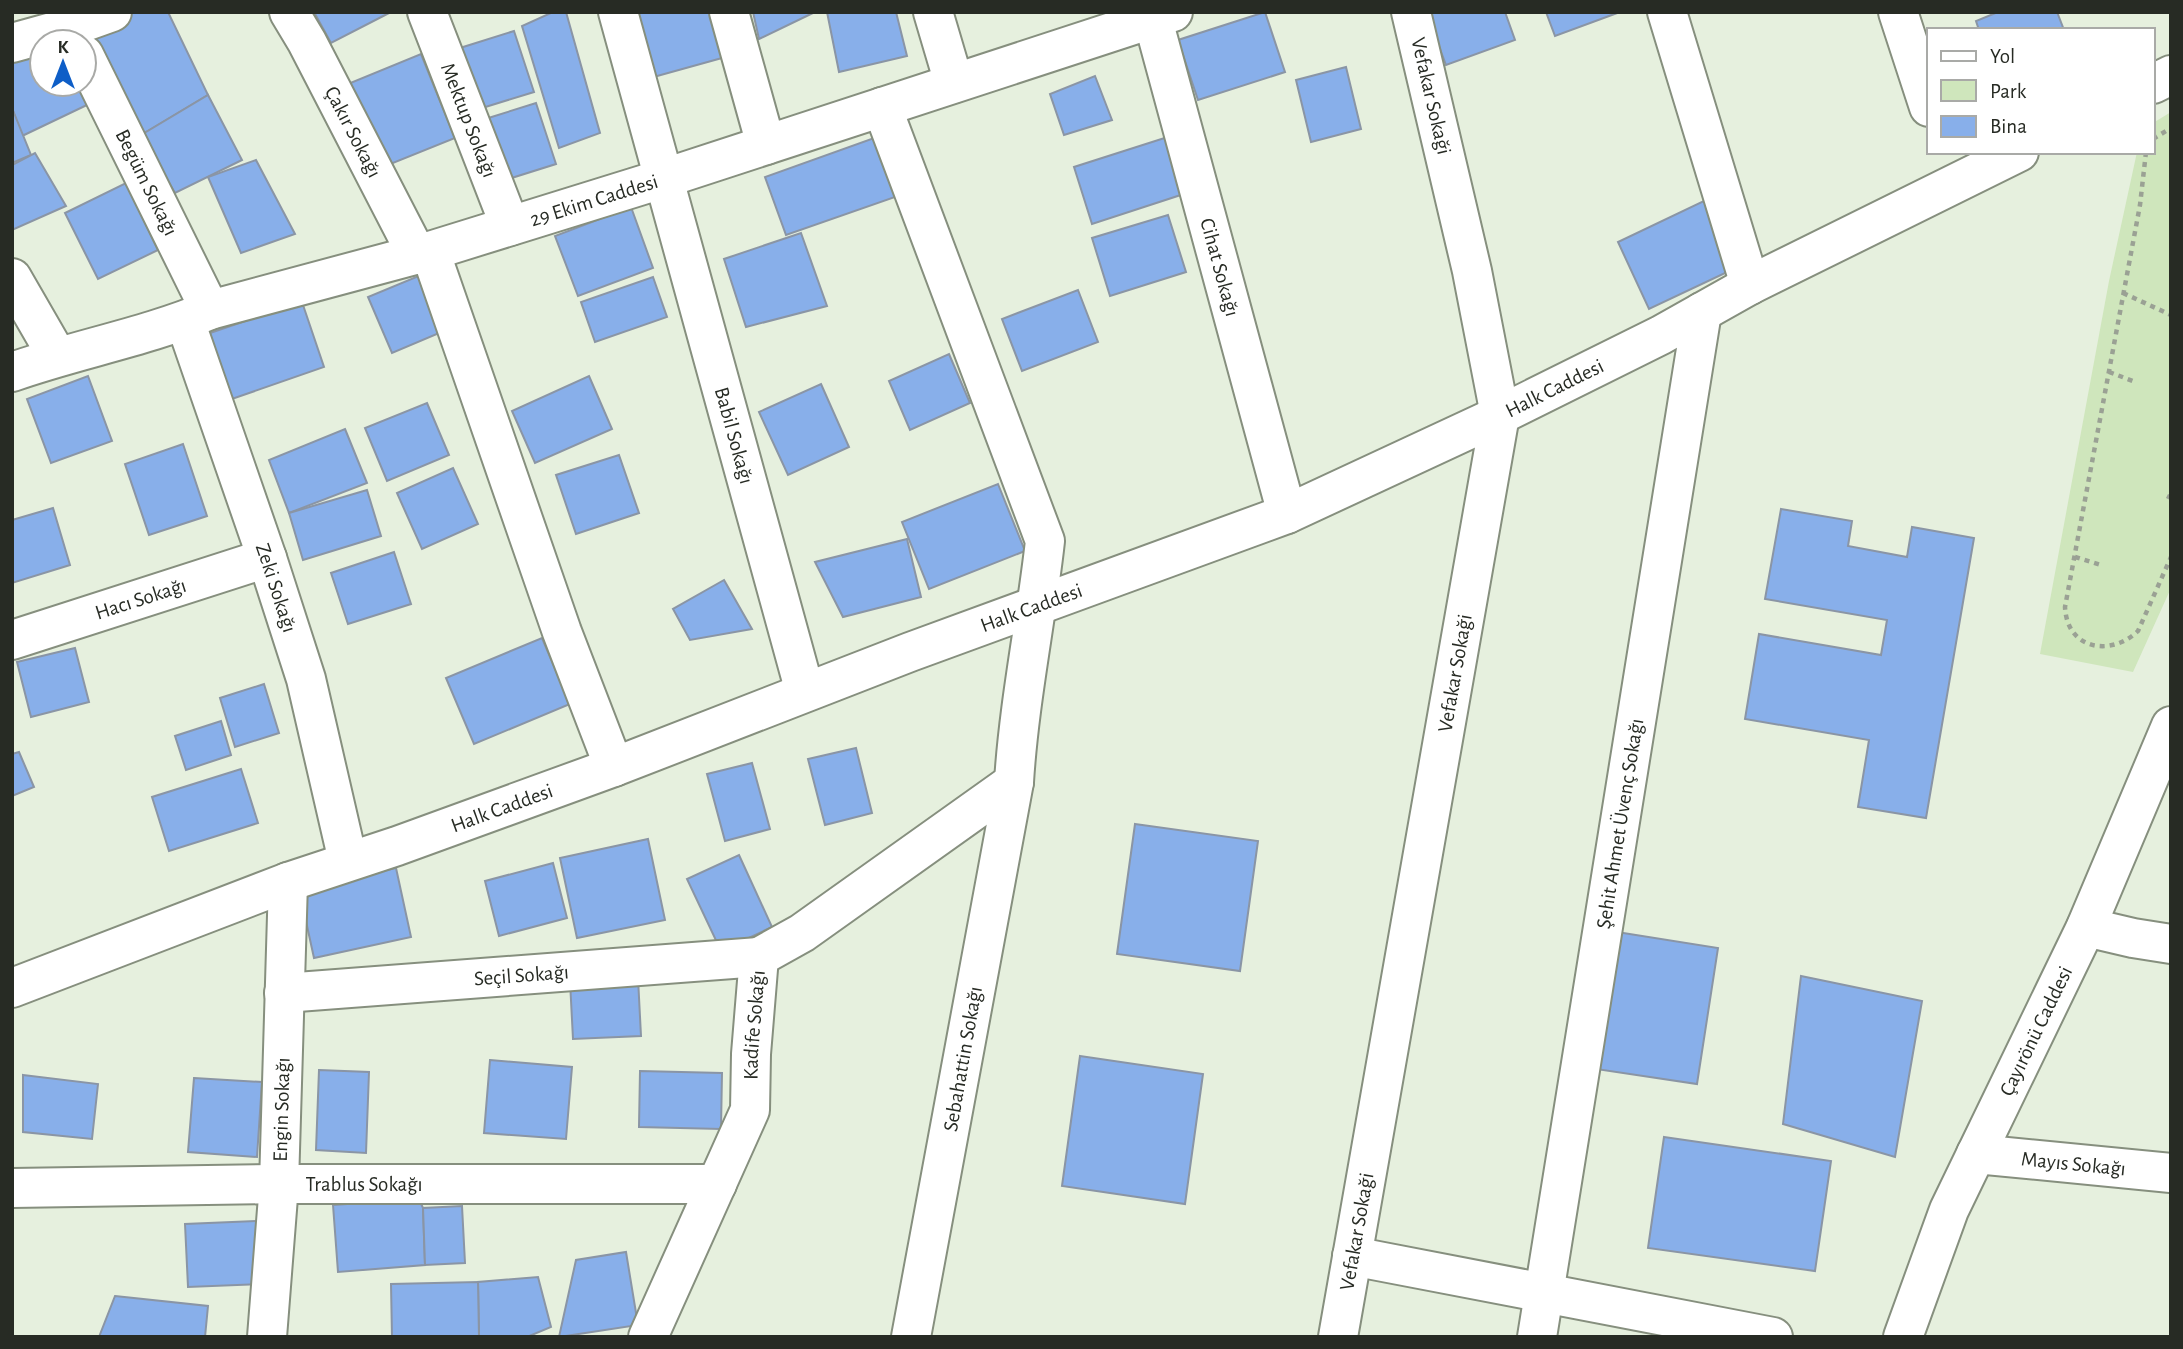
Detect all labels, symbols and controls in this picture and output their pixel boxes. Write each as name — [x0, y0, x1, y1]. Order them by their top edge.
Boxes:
north arrow — [28, 28, 98, 98]
legend — [1927, 28, 2155, 154]
street label: Vefakar Sokaği — [1407, 36, 1455, 156]
text: K — [57, 38, 69, 57]
text: Yol — [1990, 46, 2015, 67]
street label: Mektup Sokağı — [437, 60, 501, 180]
text: Park — [1990, 81, 2027, 102]
street label: Çakır Sokağı — [321, 83, 386, 181]
text: Bina — [1990, 116, 2027, 137]
street label: Begüm Sokağı — [112, 126, 182, 239]
street label: 29 Ekim Caddesi — [527, 170, 660, 230]
street label: Cihat Sokağı — [1197, 216, 1243, 318]
street label: Halk Caddesi — [1502, 355, 1607, 421]
street label: Babil Sokağı — [711, 385, 758, 486]
street label: Zeki Sokağı — [252, 540, 301, 635]
street label: Hacı Sokağı — [92, 574, 189, 623]
street label: Halk Caddesi — [977, 579, 1085, 636]
street label: Vefakar Sokaği — [1434, 613, 1475, 734]
street label: Şehit Ahmet Üvenç Sokağı — [1592, 717, 1647, 930]
street label: Halk Caddesi — [448, 780, 556, 836]
street label: Seçil Sokağı — [473, 961, 569, 989]
street label: Çayırönü Caddesi — [1995, 963, 2076, 1099]
street label: Kadife Sokağı — [740, 969, 768, 1080]
street label: Sebahattin Sokağı — [940, 985, 986, 1133]
street label: Engin Sokağı — [269, 1057, 293, 1162]
street label: Mayıs Sokağı — [2020, 1148, 2127, 1179]
street label: Vefakar Sokaği — [1336, 1171, 1377, 1292]
street label: Trablus Sokağı — [305, 1174, 423, 1195]

